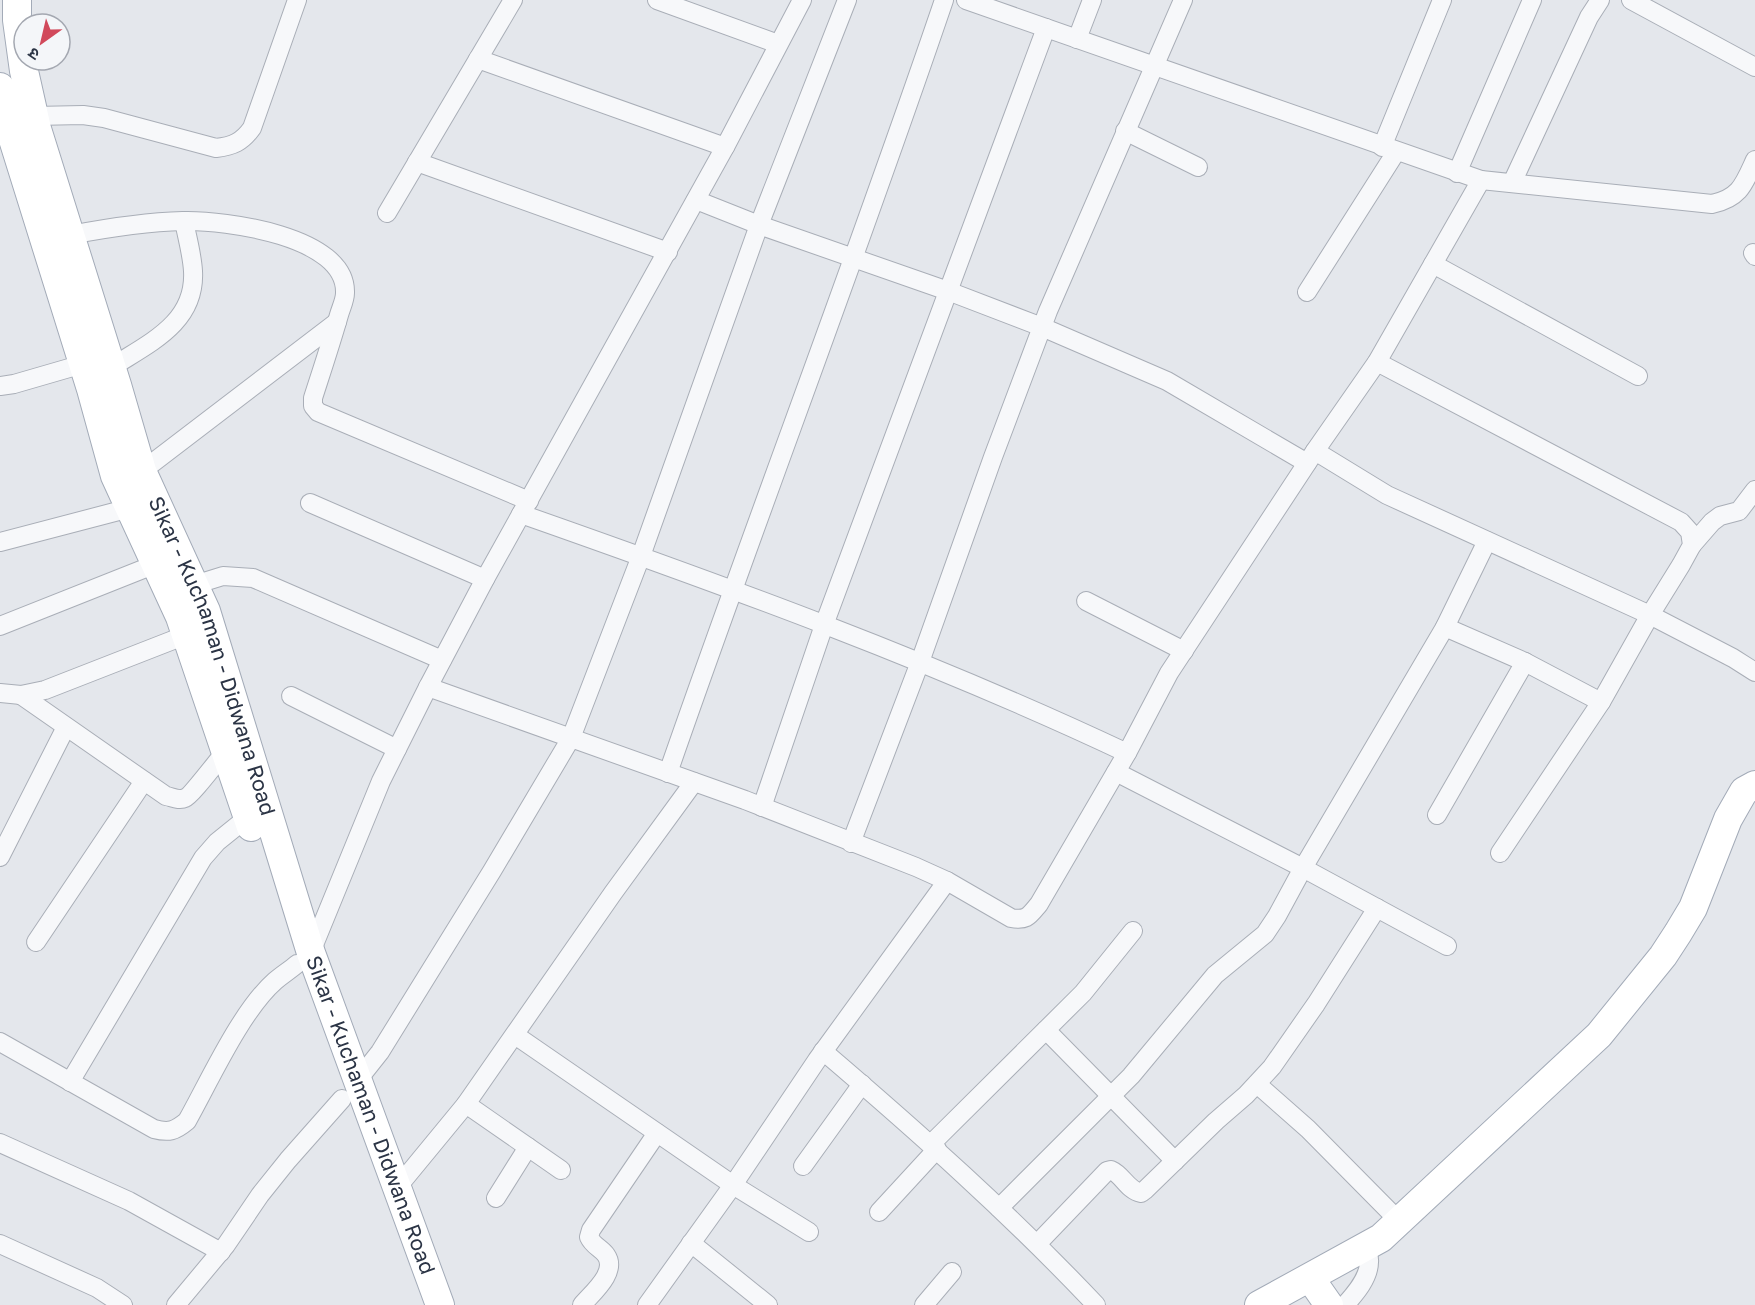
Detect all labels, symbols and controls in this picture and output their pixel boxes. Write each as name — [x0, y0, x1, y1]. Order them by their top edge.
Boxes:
north arrow — [12, 12, 72, 72]
text: उ — [24, 43, 43, 65]
street label: Sikar - Kuchaman - Didwana Road — [143, 492, 282, 818]
street label: Sikar - Kuchaman - Didwana Road — [301, 952, 442, 1278]

